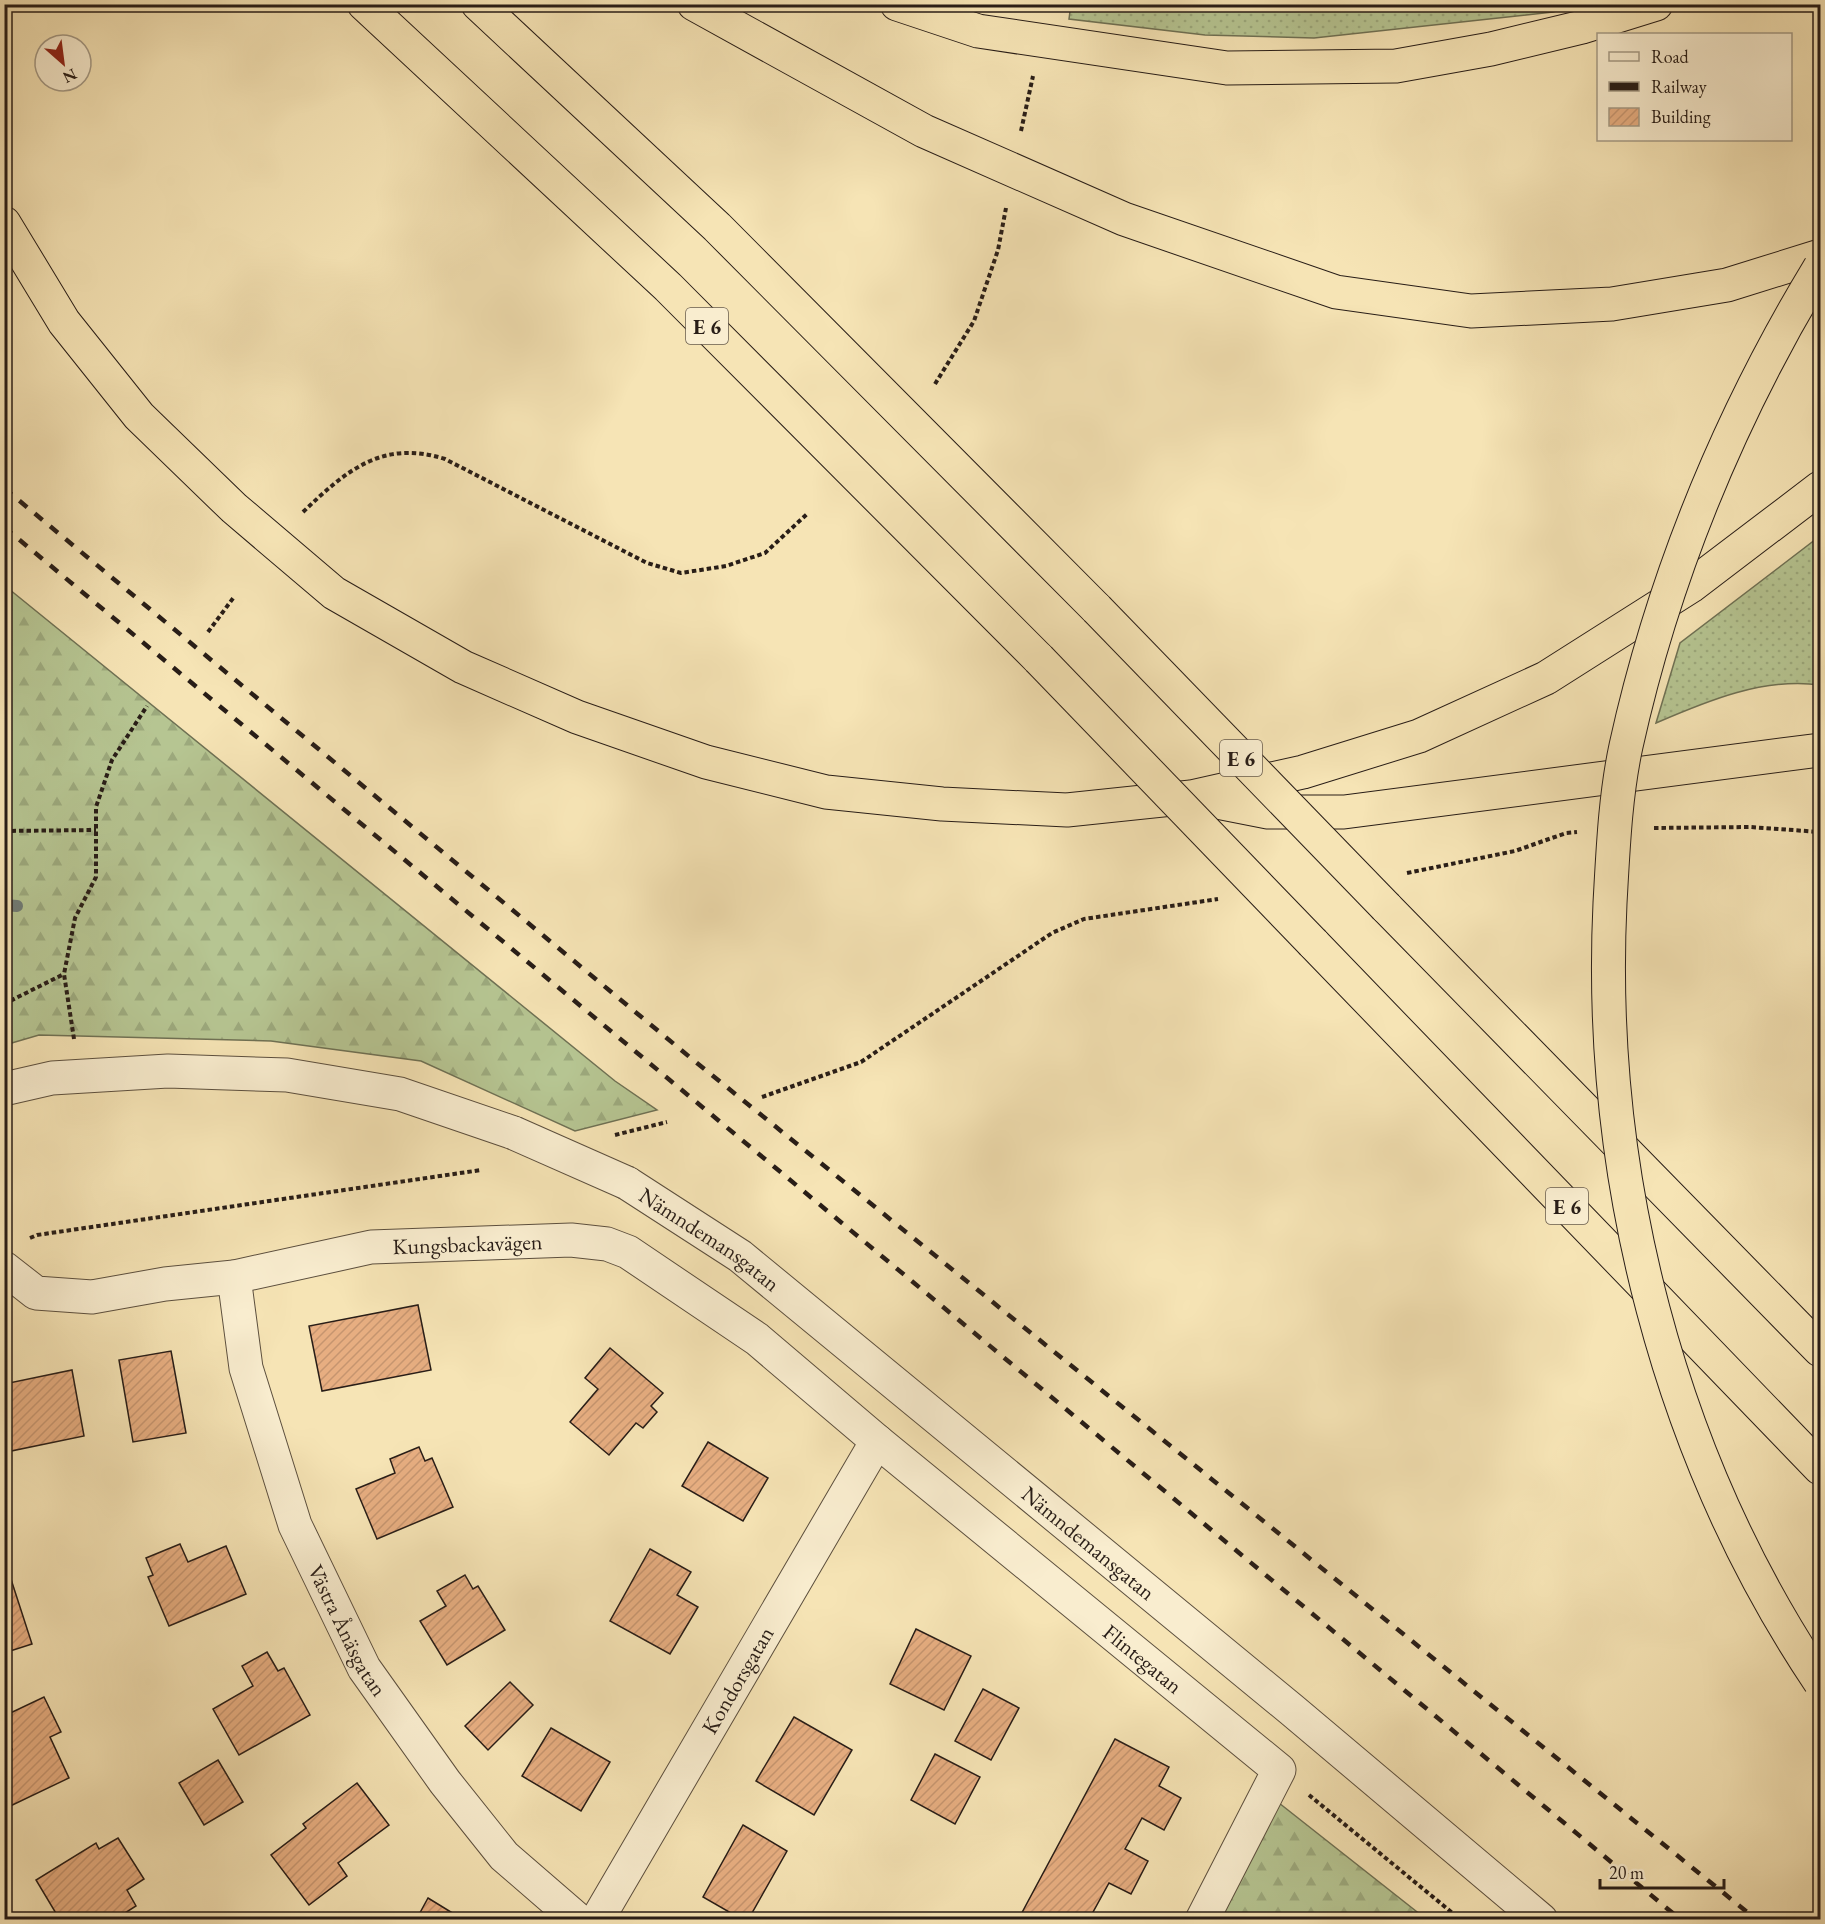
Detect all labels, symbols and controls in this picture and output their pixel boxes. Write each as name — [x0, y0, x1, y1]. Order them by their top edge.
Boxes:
north arrow — [33, 33, 93, 93]
legend — [1597, 33, 1792, 141]
text: Road — [1651, 45, 1690, 68]
text: N — [59, 63, 80, 88]
text: Railway — [1651, 75, 1707, 98]
text: Building — [1651, 105, 1711, 128]
road number: E 6 — [686, 308, 728, 344]
road number: E 6 — [1220, 740, 1262, 776]
street label: Nämndemansgatan — [634, 1180, 787, 1298]
road number: E 6 — [1546, 1188, 1588, 1224]
street label: Kungsbackavägen — [392, 1226, 543, 1261]
street label: Nämndemansgatan — [1016, 1479, 1162, 1607]
street label: Västra Ånäsgatan — [302, 1560, 394, 1702]
street label: Flintegatan — [1097, 1617, 1189, 1700]
street label: Kondorsgatan — [695, 1621, 780, 1739]
scale bar — [1600, 1852, 1724, 1890]
text: 20 m — [1609, 1861, 1644, 1884]

